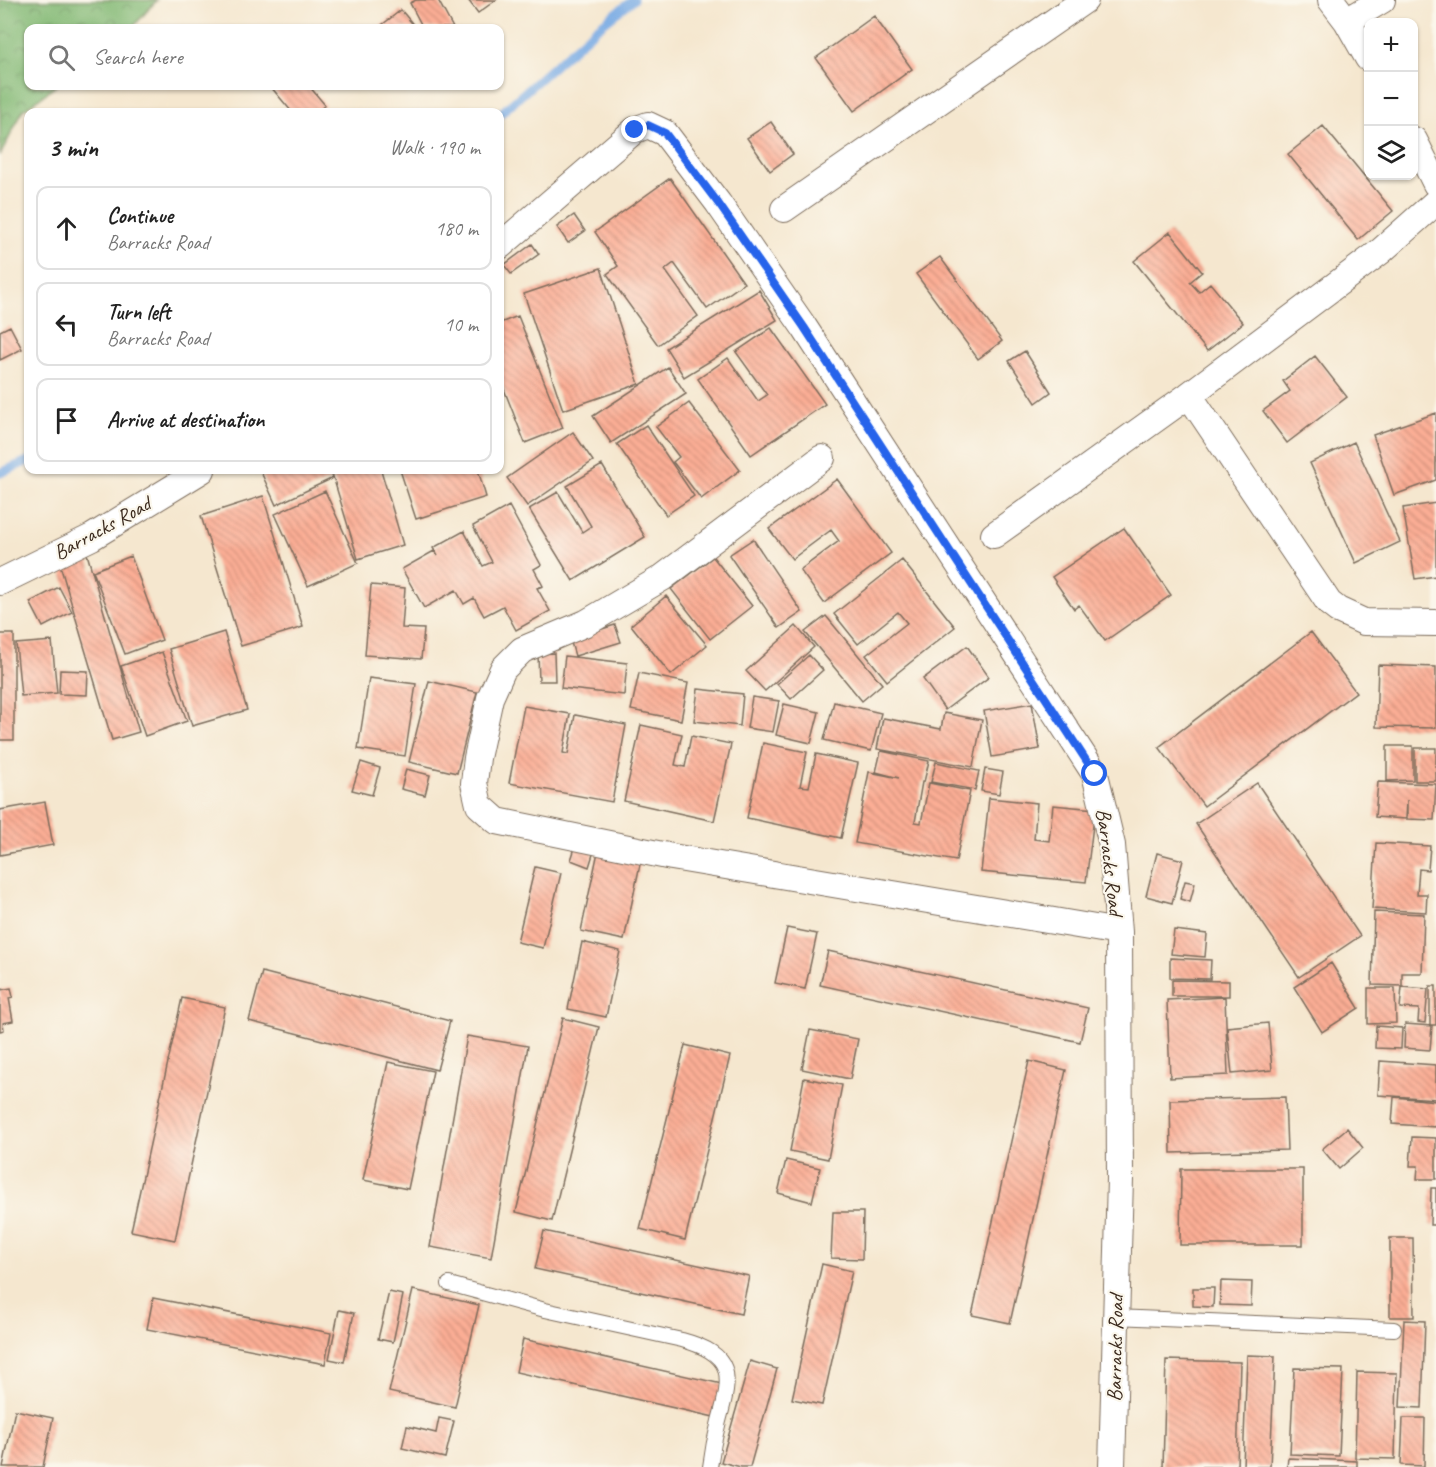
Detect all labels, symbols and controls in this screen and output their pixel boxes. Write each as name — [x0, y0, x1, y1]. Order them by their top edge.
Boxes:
map controls — [1364, 18, 1418, 180]
button: + — [1364, 18, 1418, 72]
search box — [24, 24, 504, 90]
icon: search — [45, 41, 78, 74]
text: Search here — [93, 43, 183, 71]
button: − — [1364, 72, 1418, 126]
route end — [621, 116, 647, 142]
button: layers — [1364, 126, 1418, 180]
text: 3 min — [48, 131, 98, 164]
text: Walk · 190 m — [390, 135, 480, 160]
text: Continue — [107, 202, 173, 230]
icon: ahead — [50, 212, 83, 245]
text: 180 m — [435, 216, 478, 241]
text: Barracks Road — [107, 230, 209, 255]
text: Turn left — [107, 298, 171, 326]
icon: left — [50, 308, 83, 341]
text: 10 m — [444, 312, 478, 337]
text: Barracks Road — [107, 326, 209, 351]
icon: arrive — [50, 404, 83, 437]
text: Arrive at destination — [107, 406, 264, 434]
street label: Barracks Road — [49, 489, 158, 565]
route start — [1081, 760, 1107, 786]
street label: Barracks Road — [1091, 807, 1130, 920]
street label: Barracks Road — [1101, 1291, 1129, 1402]

